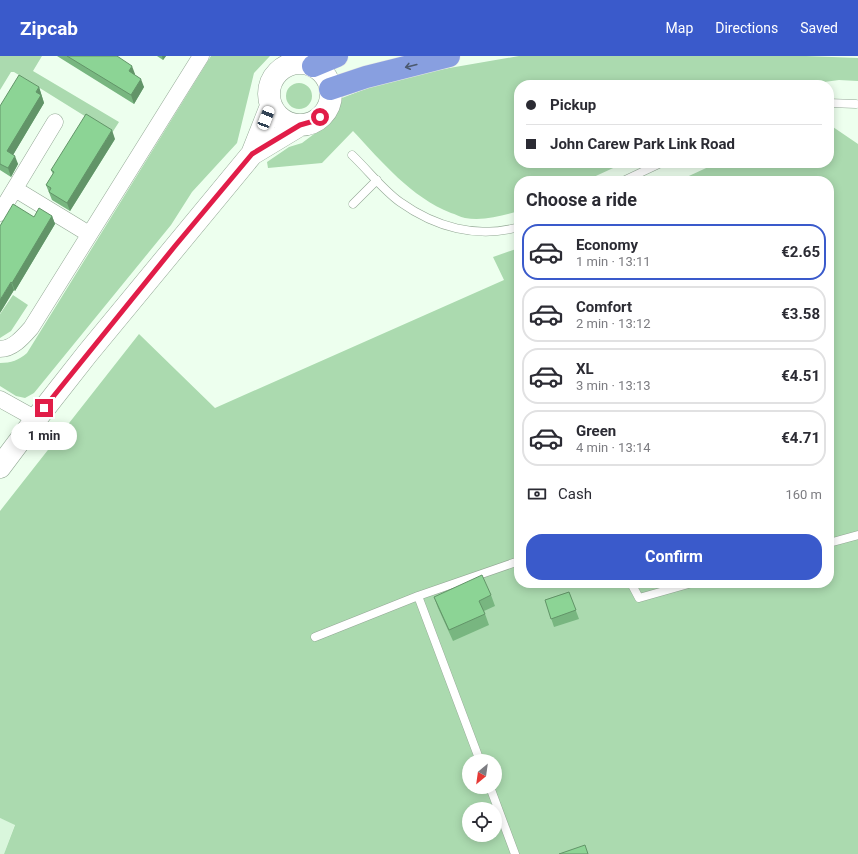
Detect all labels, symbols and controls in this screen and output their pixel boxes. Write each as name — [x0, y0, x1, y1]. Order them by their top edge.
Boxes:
text: Zipcab — [20, 17, 78, 40]
text: Map — [666, 20, 693, 36]
text: Directions — [715, 20, 778, 36]
text: Saved — [800, 20, 838, 36]
one-way arrow — [405, 62, 418, 70]
text: Pickup — [550, 96, 596, 114]
car — [256, 105, 276, 131]
route start — [311, 108, 329, 126]
text: John Carew Park Link Road — [550, 135, 735, 153]
text: Choose a ride — [526, 189, 637, 210]
icon: car — [528, 234, 564, 270]
text: Economy — [576, 236, 638, 254]
text: €2.65 — [781, 243, 820, 261]
text: 1 min · 13:11 — [576, 254, 651, 269]
icon: car — [528, 296, 564, 332]
text: Comfort — [576, 298, 632, 316]
text: €3.58 — [781, 305, 820, 323]
text: 2 min · 13:12 — [576, 316, 651, 331]
icon: car — [528, 358, 564, 394]
text: XL — [576, 360, 594, 378]
text: €4.51 — [781, 367, 820, 385]
text: 3 min · 13:13 — [576, 378, 651, 393]
route end — [35, 399, 53, 417]
icon: car — [528, 420, 564, 456]
callout: 1 min — [11, 422, 77, 450]
text: Green — [576, 422, 616, 440]
text: 1 min — [28, 428, 60, 443]
text: €4.71 — [781, 429, 820, 447]
text: 4 min · 13:14 — [576, 440, 651, 455]
icon: cash — [526, 483, 548, 505]
text: Cash — [558, 485, 592, 503]
text: 160 m — [785, 487, 822, 502]
button: Confirm — [526, 534, 822, 580]
north arrow — [462, 754, 502, 794]
map controls — [462, 754, 502, 842]
button: locate — [462, 802, 502, 842]

